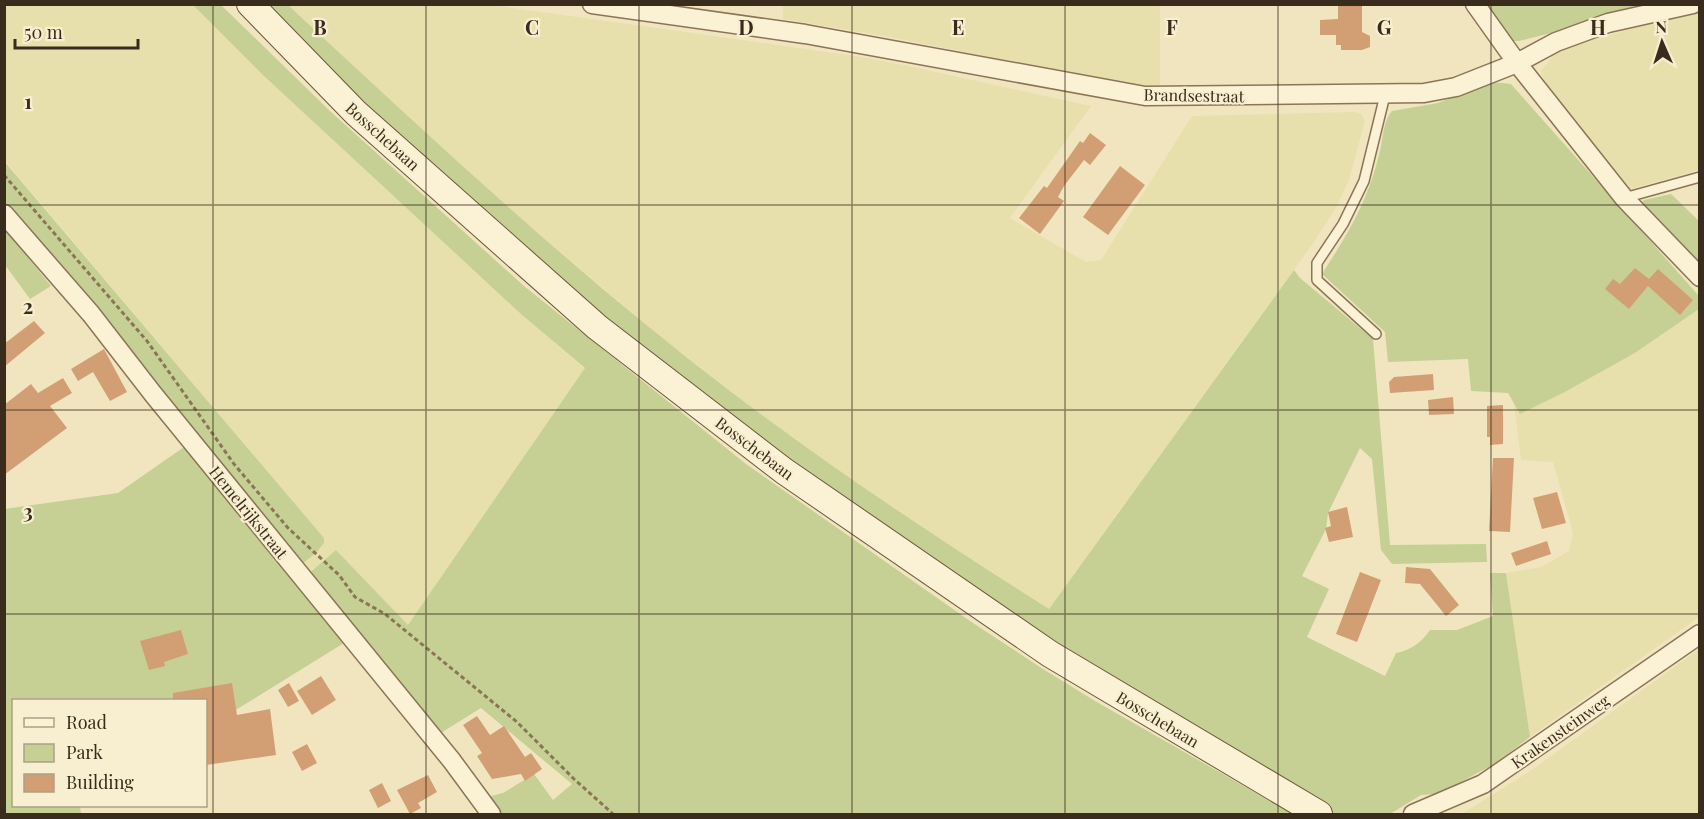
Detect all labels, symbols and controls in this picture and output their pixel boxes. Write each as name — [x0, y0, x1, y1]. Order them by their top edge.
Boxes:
scale bar — [15, 12, 138, 50]
north arrow — [1632, 12, 1692, 72]
text: B — [313, 13, 327, 40]
text: C — [525, 13, 539, 40]
text: D — [738, 13, 754, 40]
text: E — [952, 13, 964, 40]
text: F — [1166, 13, 1178, 40]
text: G — [1377, 13, 1392, 40]
text: H — [1590, 13, 1606, 40]
text: N — [1655, 16, 1668, 37]
text: 50 m — [24, 20, 63, 44]
street label: Brandsestraat — [1144, 84, 1245, 106]
text: 1 — [24, 87, 32, 114]
street label: Bosschebaan — [341, 97, 425, 175]
text: 2 — [23, 292, 33, 319]
street label: Bosschebaan — [712, 412, 799, 485]
street label: Hemelrijkstraat — [205, 461, 293, 563]
text: 3 — [23, 497, 33, 524]
street label: Bosschebaan — [1113, 686, 1204, 752]
street label: Krakensteinweg — [1507, 689, 1614, 773]
legend — [12, 699, 207, 807]
text: Road — [66, 710, 107, 734]
text: Park — [66, 740, 103, 764]
text: Building — [66, 770, 134, 794]

